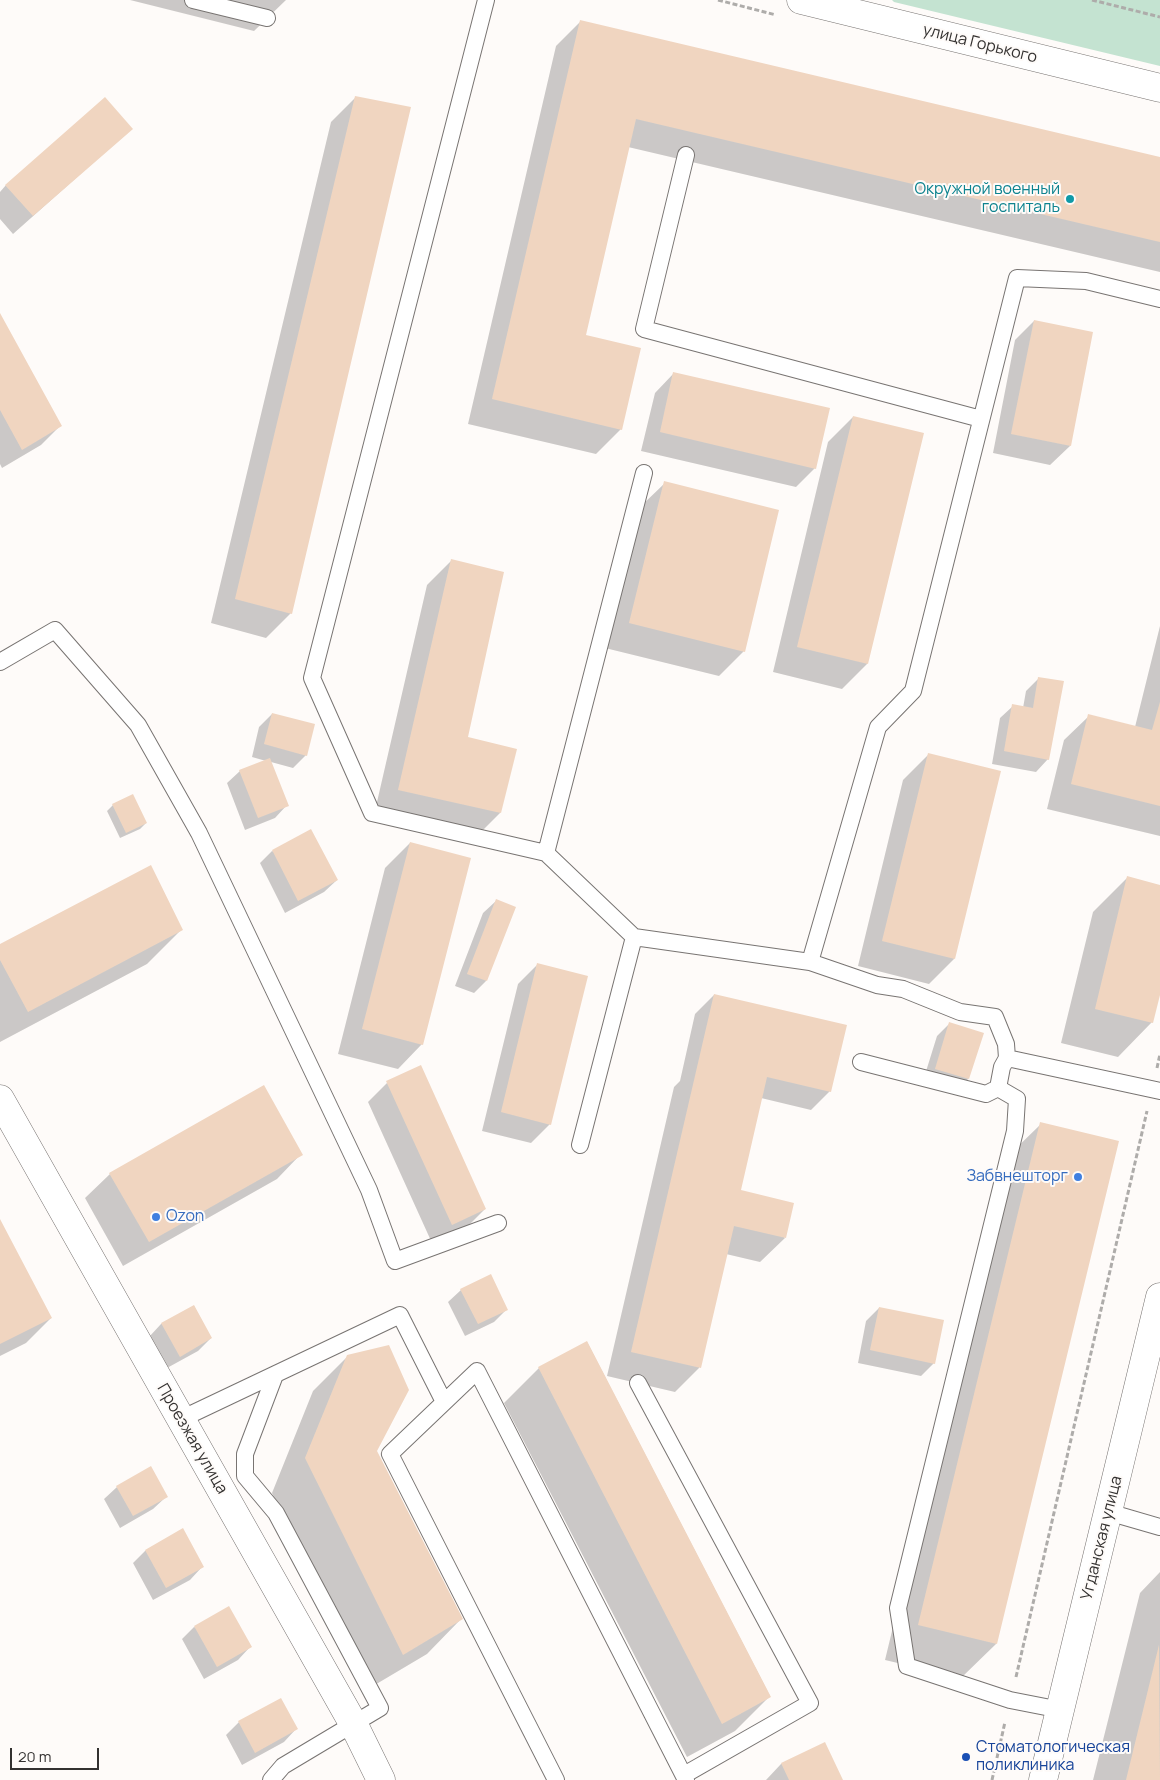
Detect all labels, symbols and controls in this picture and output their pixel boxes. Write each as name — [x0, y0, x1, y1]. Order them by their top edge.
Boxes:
street label: улица Горького — [921, 21, 1039, 67]
place label: Окружной военный госпиталь — [914, 180, 1060, 218]
marker: Окружной военный госпиталь — [1064, 193, 1076, 205]
place label: Забвнешторг — [966, 1167, 1068, 1187]
marker: Забвнешторг — [1072, 1171, 1084, 1183]
place label: Ozon — [166, 1207, 204, 1227]
marker: Ozon — [150, 1211, 162, 1223]
street label: Проезжая улица — [153, 1380, 231, 1498]
street label: Угданская улица — [1077, 1474, 1127, 1602]
scale bar — [12, 1738, 101, 1770]
place label: Стоматологическая поликлиника — [976, 1738, 1130, 1776]
text: 20 m — [18, 1746, 51, 1767]
marker: Стоматологическая поликлиника — [960, 1751, 972, 1763]

